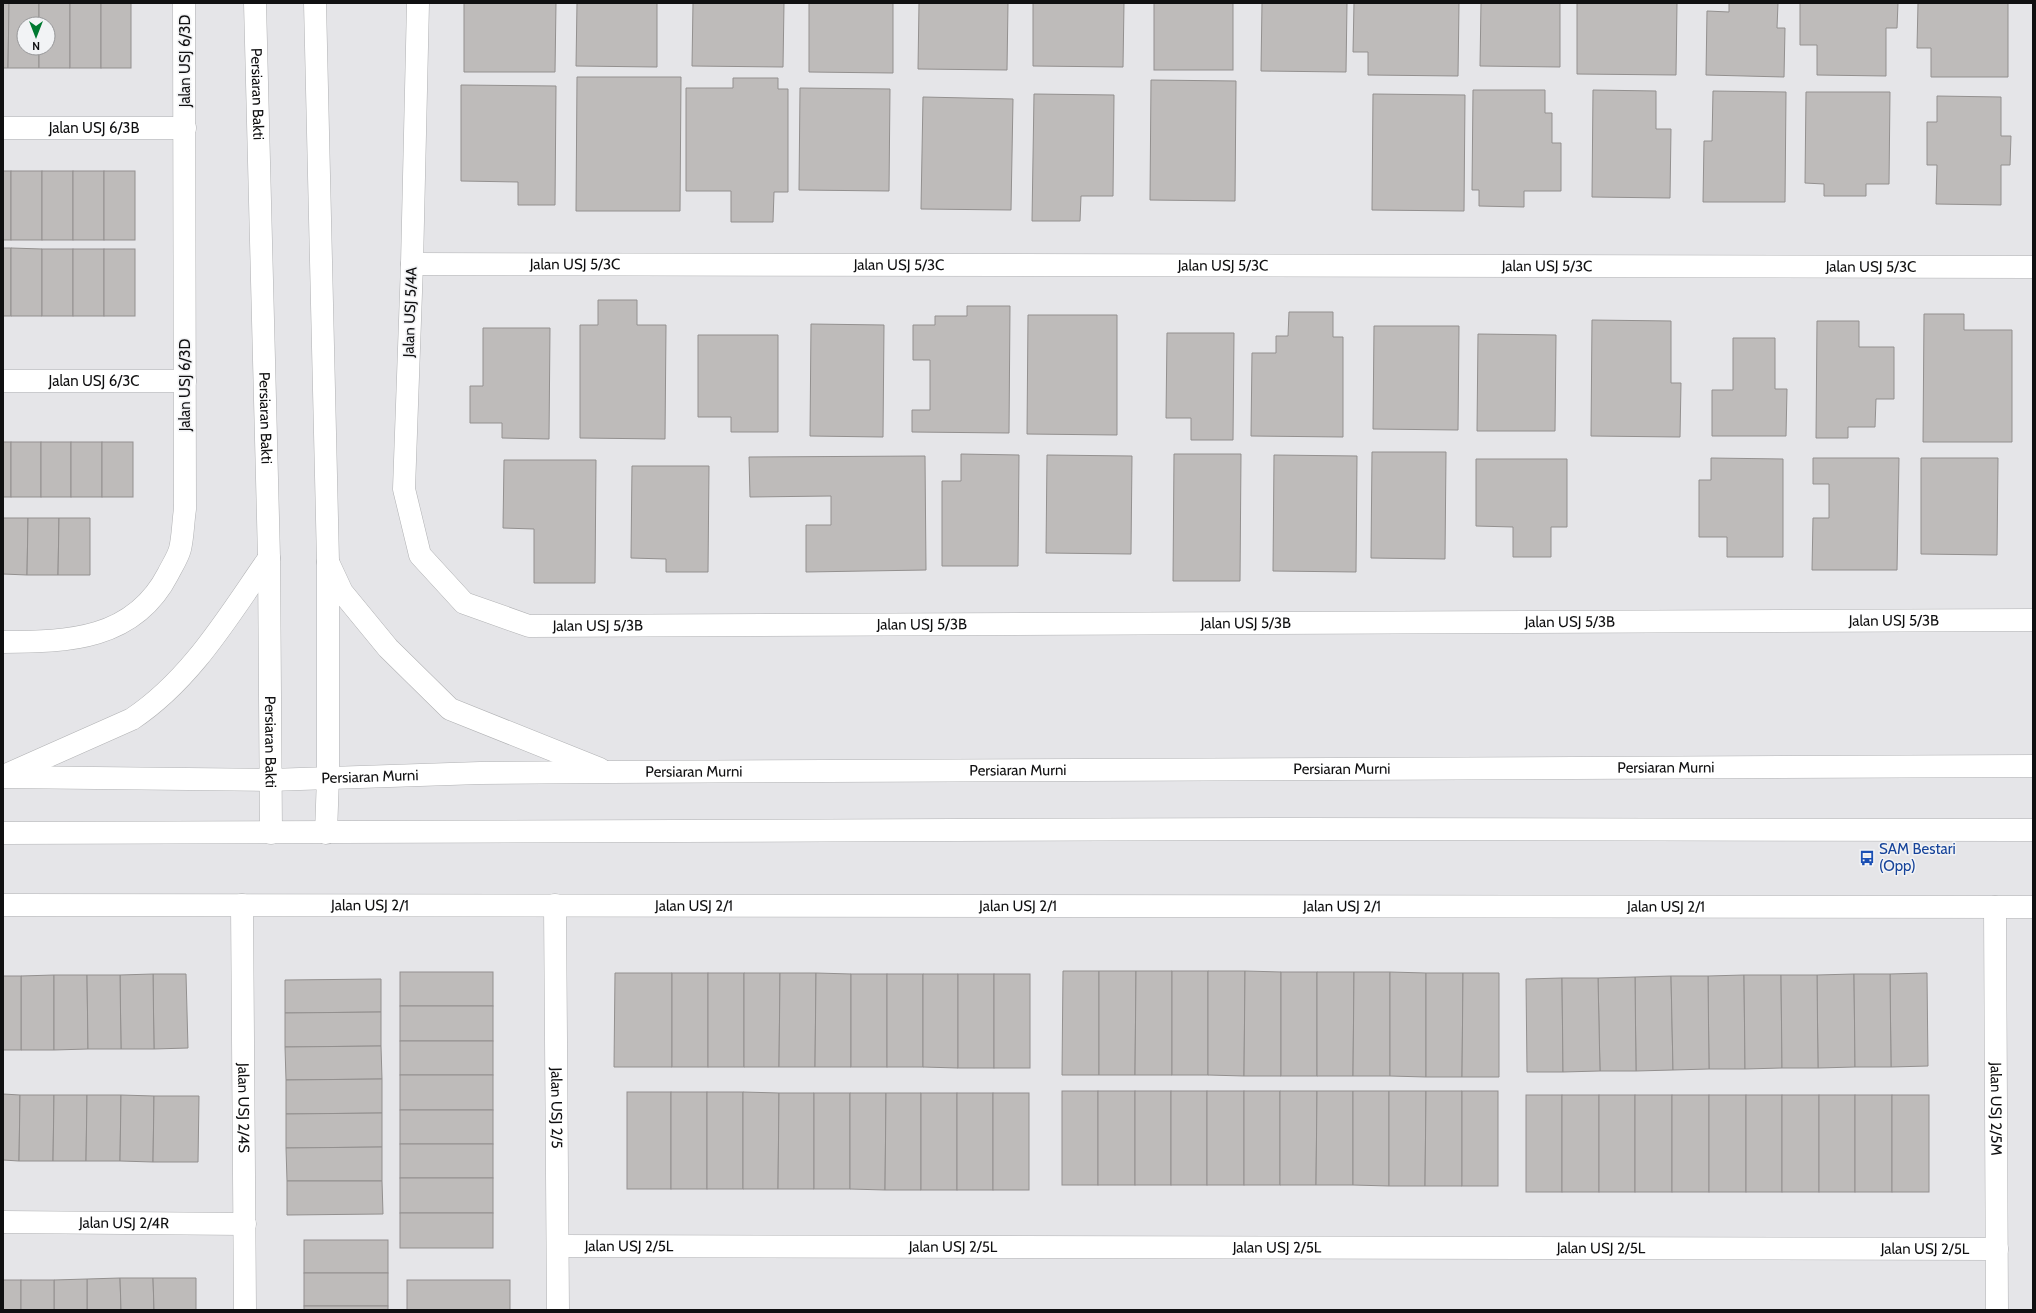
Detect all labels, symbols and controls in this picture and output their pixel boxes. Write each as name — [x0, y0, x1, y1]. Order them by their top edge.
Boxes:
street label: Jalan USJ 6/3D — [176, 15, 194, 108]
north arrow — [16, 16, 56, 56]
text: N — [32, 39, 40, 53]
street label: Persiaran Bakti — [247, 48, 267, 140]
street label: Jalan USJ 6/3B — [48, 119, 139, 137]
street label: Jalan USJ 5/3C — [529, 255, 620, 273]
street label: Jalan USJ 5/3C — [853, 256, 944, 274]
street label: Jalan USJ 5/3C — [1177, 256, 1268, 275]
street label: Jalan USJ 5/3C — [1501, 257, 1592, 275]
street label: Jalan USJ 5/3C — [1825, 258, 1916, 276]
street label: Jalan USJ 5/4A — [399, 266, 421, 359]
street label: Jalan USJ 6/3D — [176, 339, 194, 432]
street label: Jalan USJ 6/3C — [47, 372, 140, 390]
street label: Persiaran Bakti — [255, 372, 276, 464]
street label: Jalan USJ 5/3B — [1848, 611, 1939, 630]
street label: Jalan USJ 5/3B — [1524, 613, 1615, 631]
street label: Jalan USJ 5/3B — [1200, 614, 1291, 632]
street label: Jalan USJ 5/3B — [876, 615, 967, 634]
street label: Jalan USJ 5/3B — [552, 617, 643, 635]
street label: Persiaran Bakti — [261, 696, 280, 788]
street label: Persiaran Murni — [1617, 758, 1715, 777]
street label: Persiaran Murni — [1293, 760, 1391, 778]
street label: Persiaran Murni — [969, 761, 1067, 779]
street label: Persiaran Murni — [645, 762, 743, 781]
street label: Persiaran Murni — [321, 766, 419, 787]
place label: SAM Bestari (Opp) — [1879, 840, 1956, 875]
bus stop icon: SAM Bestari (Opp) — [1858, 849, 1876, 867]
street label: Jalan USJ 2/1 — [330, 896, 409, 914]
street label: Jalan USJ 2/1 — [654, 897, 733, 915]
street label: Jalan USJ 2/1 — [978, 897, 1057, 915]
street label: Jalan USJ 2/1 — [1302, 897, 1381, 915]
street label: Jalan USJ 2/1 — [1626, 898, 1705, 916]
street label: Jalan USJ 2/5M — [1987, 1061, 2005, 1156]
street label: Jalan USJ 2/4S — [234, 1062, 253, 1153]
street label: Jalan USJ 2/5 — [547, 1066, 566, 1149]
street label: Jalan USJ 2/4R — [78, 1214, 169, 1232]
street label: Jalan USJ 2/5L — [584, 1237, 674, 1255]
street label: Jalan USJ 2/5L — [908, 1238, 998, 1256]
street label: Jalan USJ 2/5L — [1232, 1238, 1322, 1257]
street label: Jalan USJ 2/5L — [1556, 1239, 1646, 1257]
street label: Jalan USJ 2/5L — [1880, 1240, 1970, 1258]

